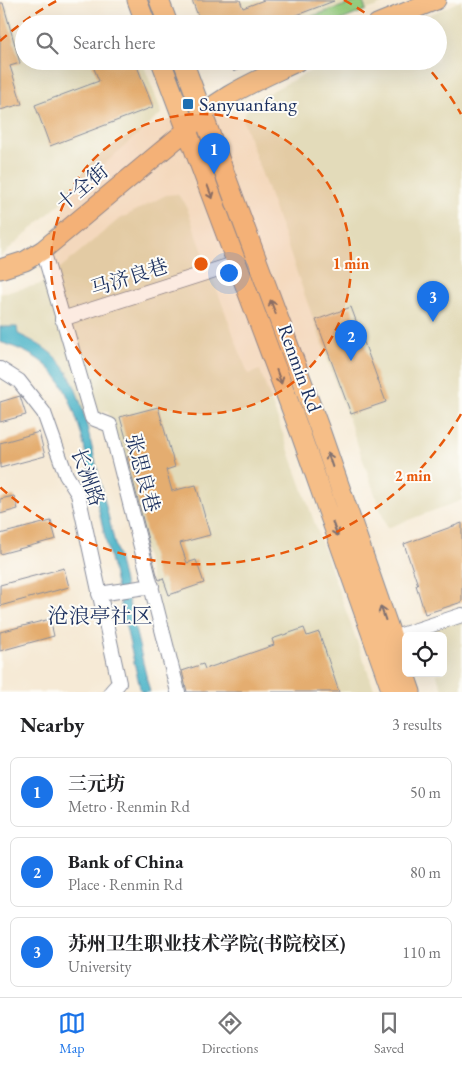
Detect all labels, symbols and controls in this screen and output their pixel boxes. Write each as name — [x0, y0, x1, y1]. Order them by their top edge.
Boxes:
search box — [15, 15, 447, 70]
icon: search — [33, 29, 61, 57]
text: Search here — [73, 30, 155, 55]
place label: Sanyuanfang — [199, 91, 297, 117]
marker: Sanyuanfang — [181, 97, 195, 111]
pin: 1 — [198, 133, 230, 174]
street label: 十全街 — [51, 158, 113, 216]
one-way arrow — [206, 183, 215, 199]
street label: 马济良巷 — [87, 252, 171, 302]
text: 1 min — [333, 254, 370, 273]
centre of rings — [192, 255, 210, 273]
your location — [216, 260, 242, 286]
pin: 3 — [417, 281, 449, 322]
one-way arrow — [268, 300, 277, 315]
street label: Renmin Rd — [272, 320, 328, 417]
pin: 2 — [335, 320, 367, 361]
one-way arrow — [275, 368, 284, 384]
street label: 张思良巷 — [120, 431, 166, 515]
street label: 长洲路 — [66, 444, 110, 510]
one-way arrow — [325, 452, 334, 468]
text: 2 min — [395, 466, 432, 485]
one-way arrow — [330, 521, 340, 537]
district label: 沧浪亭社区 — [48, 602, 153, 629]
one-way arrow — [378, 606, 387, 621]
map controls — [402, 632, 447, 677]
button: locate — [402, 632, 447, 677]
text: Nearby — [20, 711, 84, 738]
text: 3 results — [392, 714, 442, 735]
text: 三元坊 — [68, 771, 125, 796]
text: 1 — [33, 782, 41, 803]
text: 50 m — [410, 782, 441, 803]
text: Metro · Renmin Rd — [68, 796, 190, 817]
text: Bank of China — [68, 849, 184, 874]
text: 2 — [33, 862, 41, 883]
text: 80 m — [410, 862, 441, 883]
text: Place · Renmin Rd — [68, 874, 183, 895]
text: 苏州卫生职业技术学院(书院校区) — [68, 931, 346, 956]
text: 3 — [33, 942, 41, 963]
text: 110 m — [402, 942, 441, 963]
text: University — [68, 956, 132, 977]
tab: Map — [58, 1009, 86, 1057]
tab: Directions — [202, 1009, 258, 1057]
tab: Saved — [374, 1009, 404, 1057]

